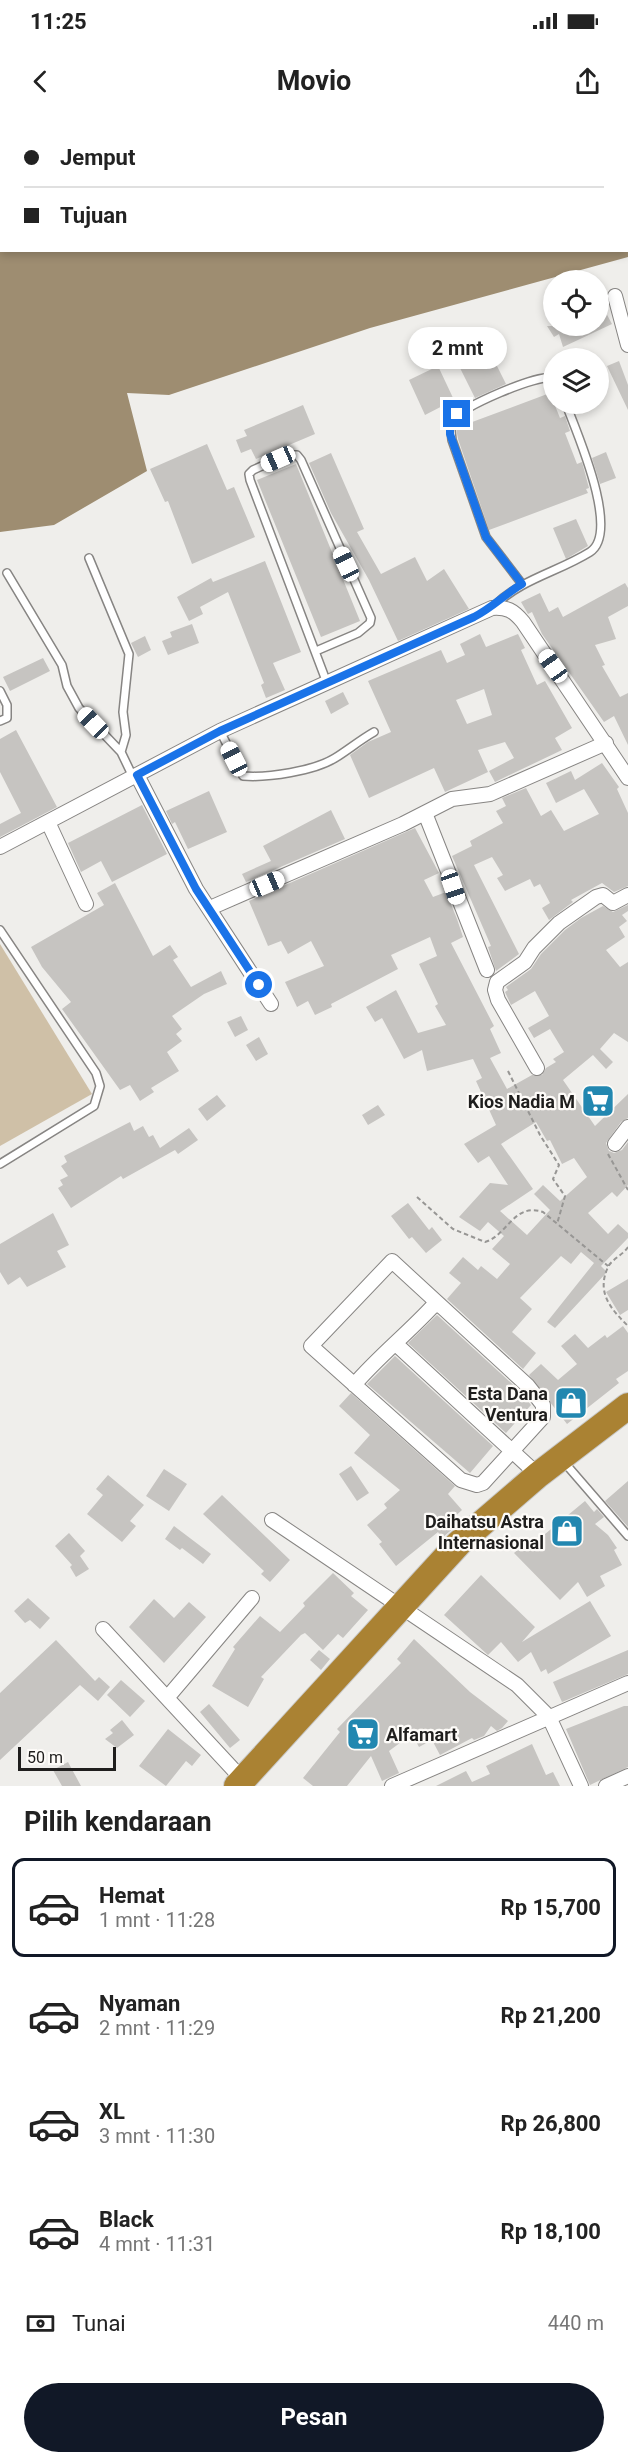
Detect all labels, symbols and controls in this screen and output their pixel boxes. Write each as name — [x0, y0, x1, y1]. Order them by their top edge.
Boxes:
text: 11:25 — [30, 9, 87, 34]
icon: back — [24, 65, 57, 98]
text: Movio — [277, 65, 351, 97]
icon: share — [571, 65, 604, 98]
text: Jemput — [60, 145, 135, 170]
text: Tujuan — [60, 203, 127, 228]
map controls — [543, 270, 609, 414]
button: locate — [543, 270, 609, 336]
callout: 2 mnt — [408, 327, 506, 369]
text: 2 mnt — [432, 336, 483, 360]
button: layers — [543, 348, 609, 414]
route end — [443, 400, 470, 427]
car — [258, 443, 298, 475]
car — [330, 544, 362, 584]
car — [535, 646, 571, 686]
car — [74, 704, 112, 742]
car — [218, 739, 250, 779]
car — [439, 867, 467, 907]
car — [247, 869, 287, 899]
route start — [245, 971, 272, 998]
supermarket icon: Kios Nadia M — [580, 1083, 616, 1119]
place label: Kios Nadia M — [468, 1091, 575, 1112]
place label: Esta Dana Ventura — [467, 1383, 548, 1425]
shop icon: Esta Dana Ventura — [553, 1385, 589, 1421]
place label: Daihatsu Astra Internasional — [425, 1511, 544, 1553]
shop icon: Daihatsu Astra Internasional — [549, 1513, 585, 1549]
supermarket icon: Alfamart — [345, 1716, 381, 1752]
place label: Alfamart — [386, 1724, 457, 1745]
scale bar — [18, 1744, 116, 1772]
text: 50 m — [27, 1748, 63, 1767]
text: Pilih kendaraan — [24, 1806, 212, 1838]
icon: car — [27, 1881, 81, 1935]
text: Hemat — [99, 1883, 165, 1908]
text: Rp 15,700 — [501, 1895, 601, 1920]
text: 1 mnt · 11:28 — [99, 1908, 215, 1932]
icon: car — [27, 1989, 81, 2043]
text: Nyaman — [99, 1991, 180, 2016]
text: Rp 21,200 — [501, 2003, 601, 2028]
text: 2 mnt · 11:29 — [99, 2016, 215, 2040]
icon: car — [27, 2097, 81, 2151]
text: XL — [99, 2099, 125, 2124]
text: Rp 26,800 — [501, 2111, 601, 2136]
text: 3 mnt · 11:30 — [99, 2124, 215, 2148]
icon: car — [27, 2205, 81, 2259]
text: Black — [99, 2207, 154, 2232]
text: Rp 18,100 — [501, 2219, 601, 2244]
text: 4 mnt · 11:31 — [99, 2232, 215, 2256]
icon: cash — [24, 2307, 57, 2340]
text: Tunai — [72, 2311, 126, 2336]
text: 440 m — [548, 2311, 604, 2335]
button: Pesan — [24, 2383, 604, 2452]

